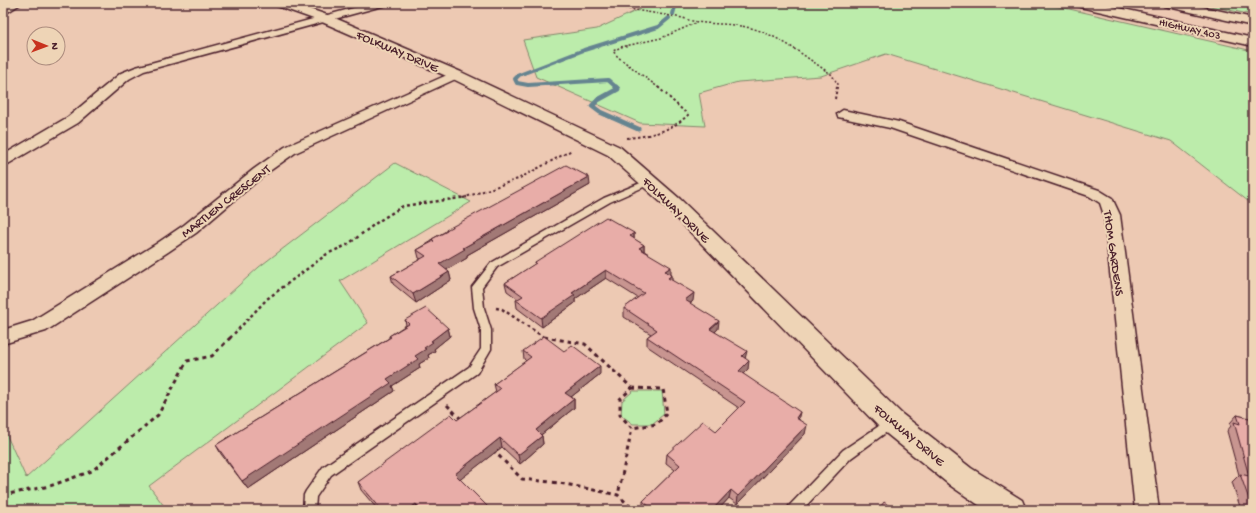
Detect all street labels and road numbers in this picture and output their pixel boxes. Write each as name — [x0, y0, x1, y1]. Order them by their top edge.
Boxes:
street label: HIGHWAY 403 — [1158, 17, 1222, 43]
street label: FOLKWAY DRIVE — [353, 28, 441, 77]
street label: MARTLEN CRESCENT — [179, 162, 275, 242]
street label: FOLKWAY DRIVE — [638, 174, 713, 247]
street label: THOM GARDENS — [1099, 209, 1126, 298]
street label: FOLKWAY DRIVE — [869, 401, 948, 471]

